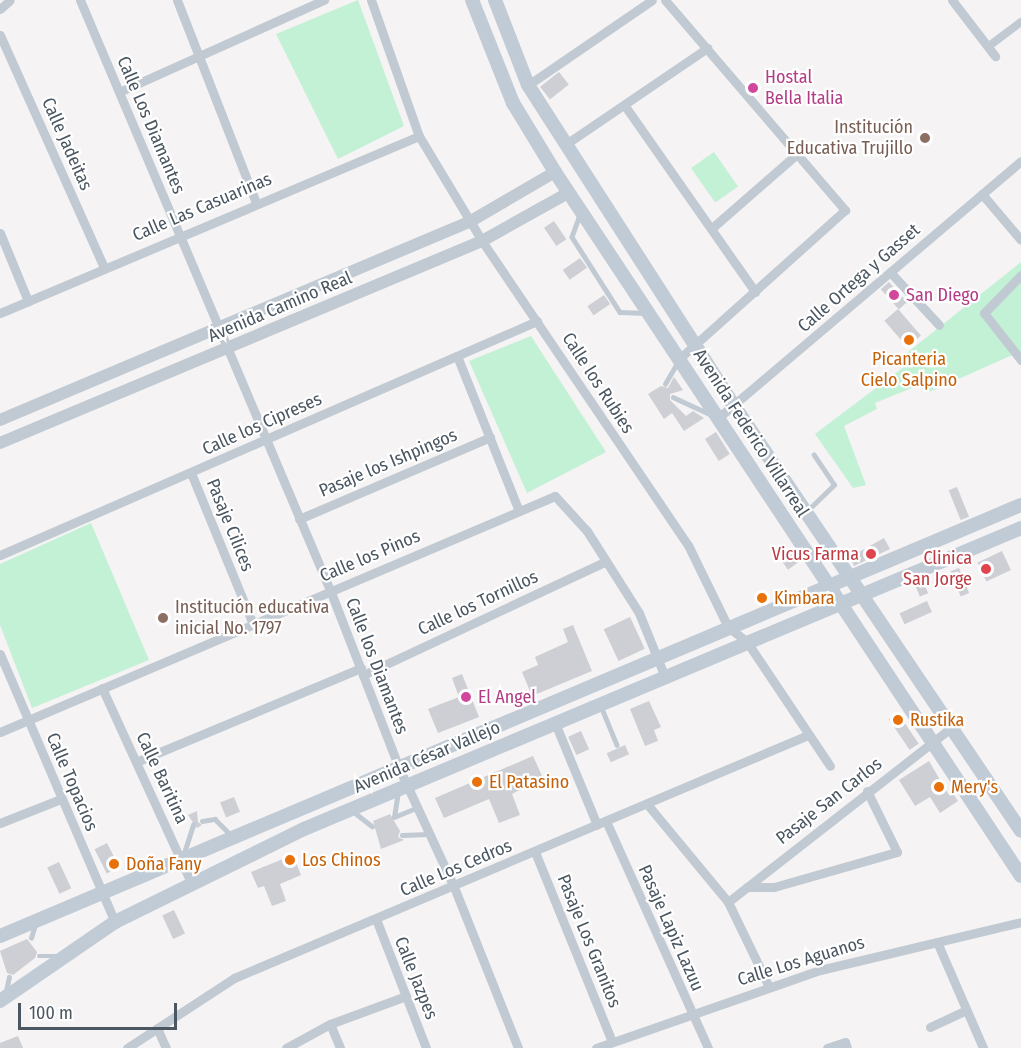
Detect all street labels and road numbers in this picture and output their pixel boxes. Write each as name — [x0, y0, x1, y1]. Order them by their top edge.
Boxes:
street label: Calle Los Diamantes — [112, 53, 190, 197]
street label: Calle Jadeitas — [37, 94, 97, 194]
street label: Calle Las Casuarinas — [129, 168, 275, 246]
street label: Calle Ortega y Gasset — [794, 219, 924, 337]
street label: Avenida Camino Real — [205, 267, 355, 347]
street label: Calle los Rubies — [557, 328, 639, 438]
street label: Avenida Federico Villarreal — [689, 345, 813, 521]
street label: Calle los Cipreses — [199, 388, 325, 460]
street label: Pasaje los Ishpingos — [316, 424, 460, 502]
street label: Pasaje Cilices — [202, 476, 258, 574]
street label: Calle los Pinos — [317, 525, 423, 587]
street label: Calle los Tornillos — [415, 566, 541, 640]
street label: Calle los Diamantes — [341, 595, 413, 737]
street label: Avenida César Vallejo — [351, 716, 503, 798]
street label: Calle Baritina — [131, 729, 193, 827]
street label: Calle Topacios — [42, 730, 102, 834]
street label: Pasaje San Carlos — [772, 753, 886, 849]
street label: Calle Los Cedros — [397, 835, 515, 901]
street label: Pasaje Lapiz Lazuu — [634, 862, 708, 994]
street label: Pasaje Los Granitos — [552, 871, 626, 1011]
street label: Calle Los Aguanos — [735, 931, 867, 991]
street label: Calle Jazpes — [390, 934, 442, 1022]

